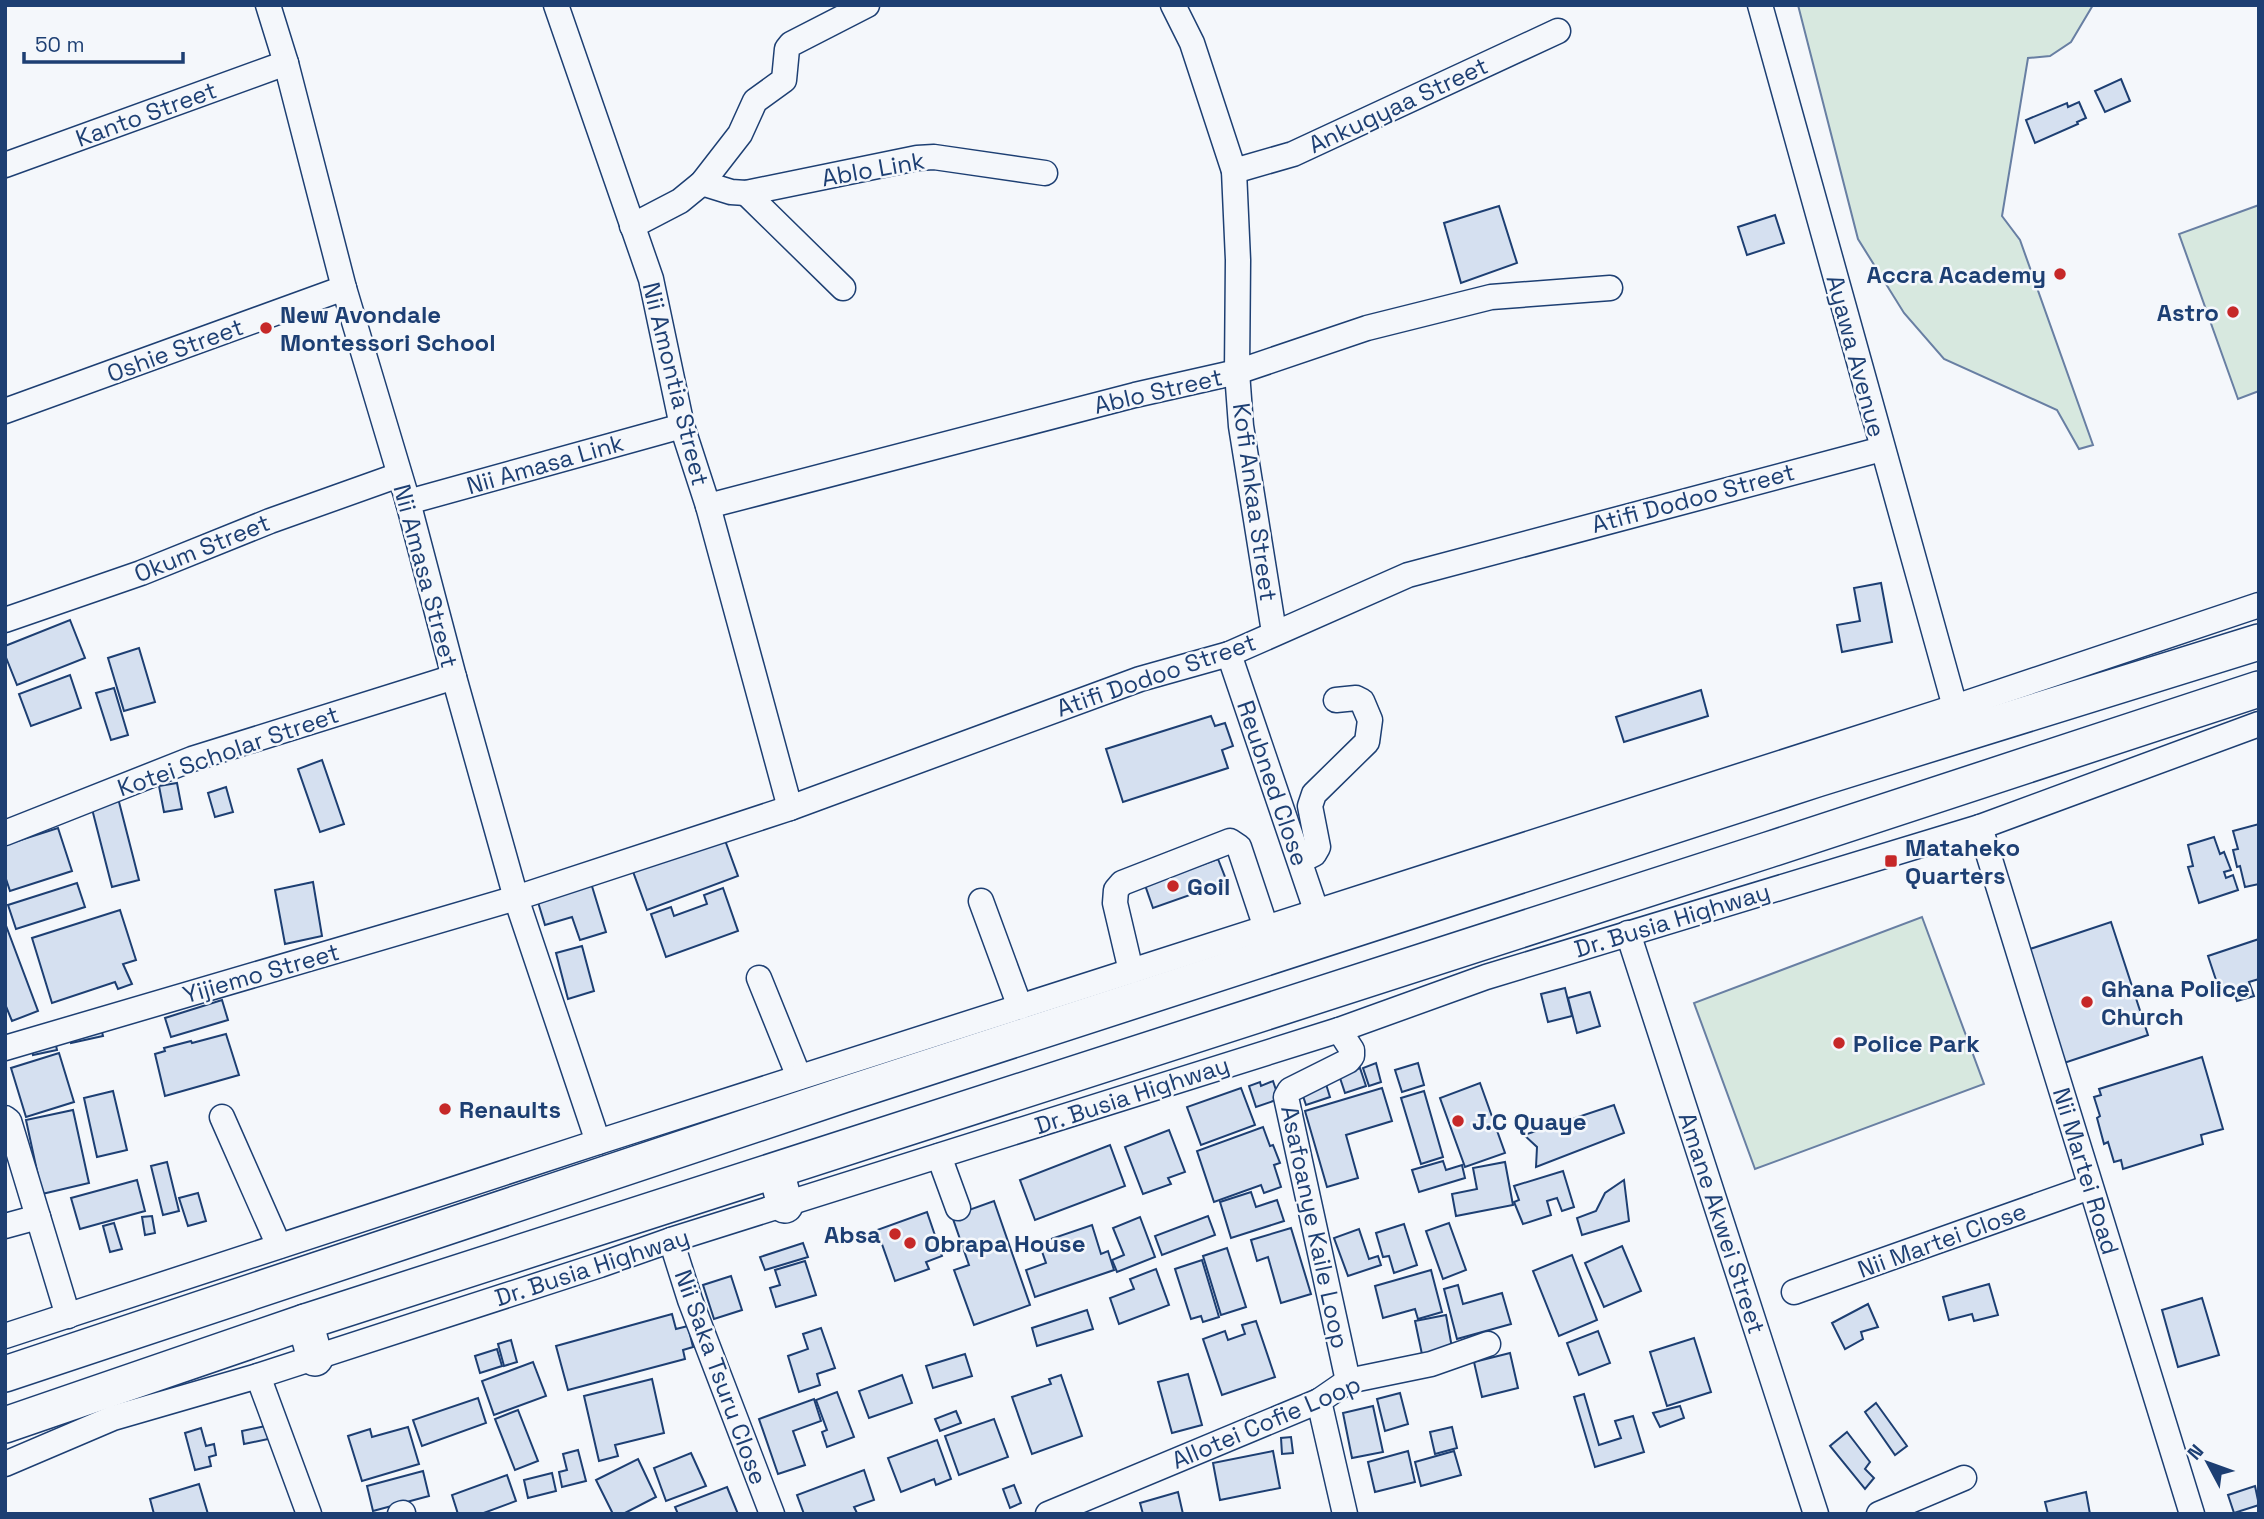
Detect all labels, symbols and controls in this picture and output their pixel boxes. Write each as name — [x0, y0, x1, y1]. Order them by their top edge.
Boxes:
scale bar — [24, 21, 184, 65]
text: 50 m — [35, 31, 85, 58]
street label: Ankugyaa Street — [1303, 50, 1493, 160]
street label: Kanto Street — [71, 74, 221, 154]
street label: Ablo Link — [819, 145, 927, 193]
place label: Accra Academy — [1867, 259, 2046, 290]
marker: Accra Academy — [2052, 266, 2068, 282]
street label: Ayawa Avenue — [1819, 271, 1893, 441]
street label: Nii Amontia Street — [636, 279, 716, 489]
place label: Astro — [2157, 297, 2219, 328]
place label: New Avondale Montessori School — [280, 299, 496, 358]
marker: Astro — [2225, 304, 2241, 320]
street label: Oshie Street — [103, 311, 247, 389]
marker: New Avondale Montessori School — [258, 320, 274, 336]
street label: Ablo Street — [1091, 361, 1225, 421]
street label: Kofi Ankaa Street — [1226, 401, 1284, 603]
street label: Nii Amasa Link — [463, 427, 627, 501]
street label: Atifi Dodoo Street — [1588, 456, 1798, 540]
street label: Nii Amasa Street — [387, 481, 465, 671]
street label: Okum Street — [130, 507, 274, 589]
street label: Atifi Dodoo Street — [1052, 626, 1260, 724]
street label: Reubned Close — [1230, 696, 1316, 870]
street label: Kotei Scholar Street — [113, 699, 343, 803]
place label: Mataheko Quarters — [1905, 832, 2020, 891]
marker: Mataheko Quarters — [1883, 853, 1899, 869]
place label: Goil — [1187, 871, 1230, 902]
street label: Dr. Busia Highway — [1571, 876, 1773, 964]
marker: Goil — [1165, 878, 1181, 894]
street label: Yijiemo Street — [179, 936, 343, 1010]
place label: Ghana Police Church — [2101, 973, 2250, 1032]
marker: Ghana Police Church — [2079, 994, 2095, 1010]
place label: Police Park — [1853, 1028, 1980, 1059]
marker: Police Park — [1831, 1035, 1847, 1051]
street label: Dr. Busia Highway — [1031, 1049, 1233, 1141]
street label: Nii Martei Road — [2046, 1084, 2126, 1258]
place label: Renaults — [459, 1094, 561, 1125]
marker: Renaults — [437, 1101, 453, 1117]
street label: Asafoanye Kaile Loop — [1274, 1103, 1356, 1351]
place label: J.C Quaye — [1472, 1106, 1587, 1137]
street label: Amane Akwei Street — [1672, 1108, 1772, 1338]
marker: J.C Quaye — [1450, 1113, 1466, 1129]
street label: Nii Martei Close — [1853, 1195, 2031, 1285]
place label: Absa — [824, 1219, 881, 1250]
street label: Dr. Busia Highway — [491, 1221, 693, 1313]
marker: Absa — [887, 1226, 903, 1242]
place label: Obrapa House — [924, 1228, 1086, 1259]
marker: Obrapa House — [902, 1235, 918, 1251]
street label: Nii Saka Tsuru Close — [668, 1265, 774, 1489]
street label: Allotei Cofie Loop — [1167, 1368, 1365, 1476]
north arrow — [2173, 1428, 2243, 1498]
text: N — [2182, 1439, 2209, 1465]

